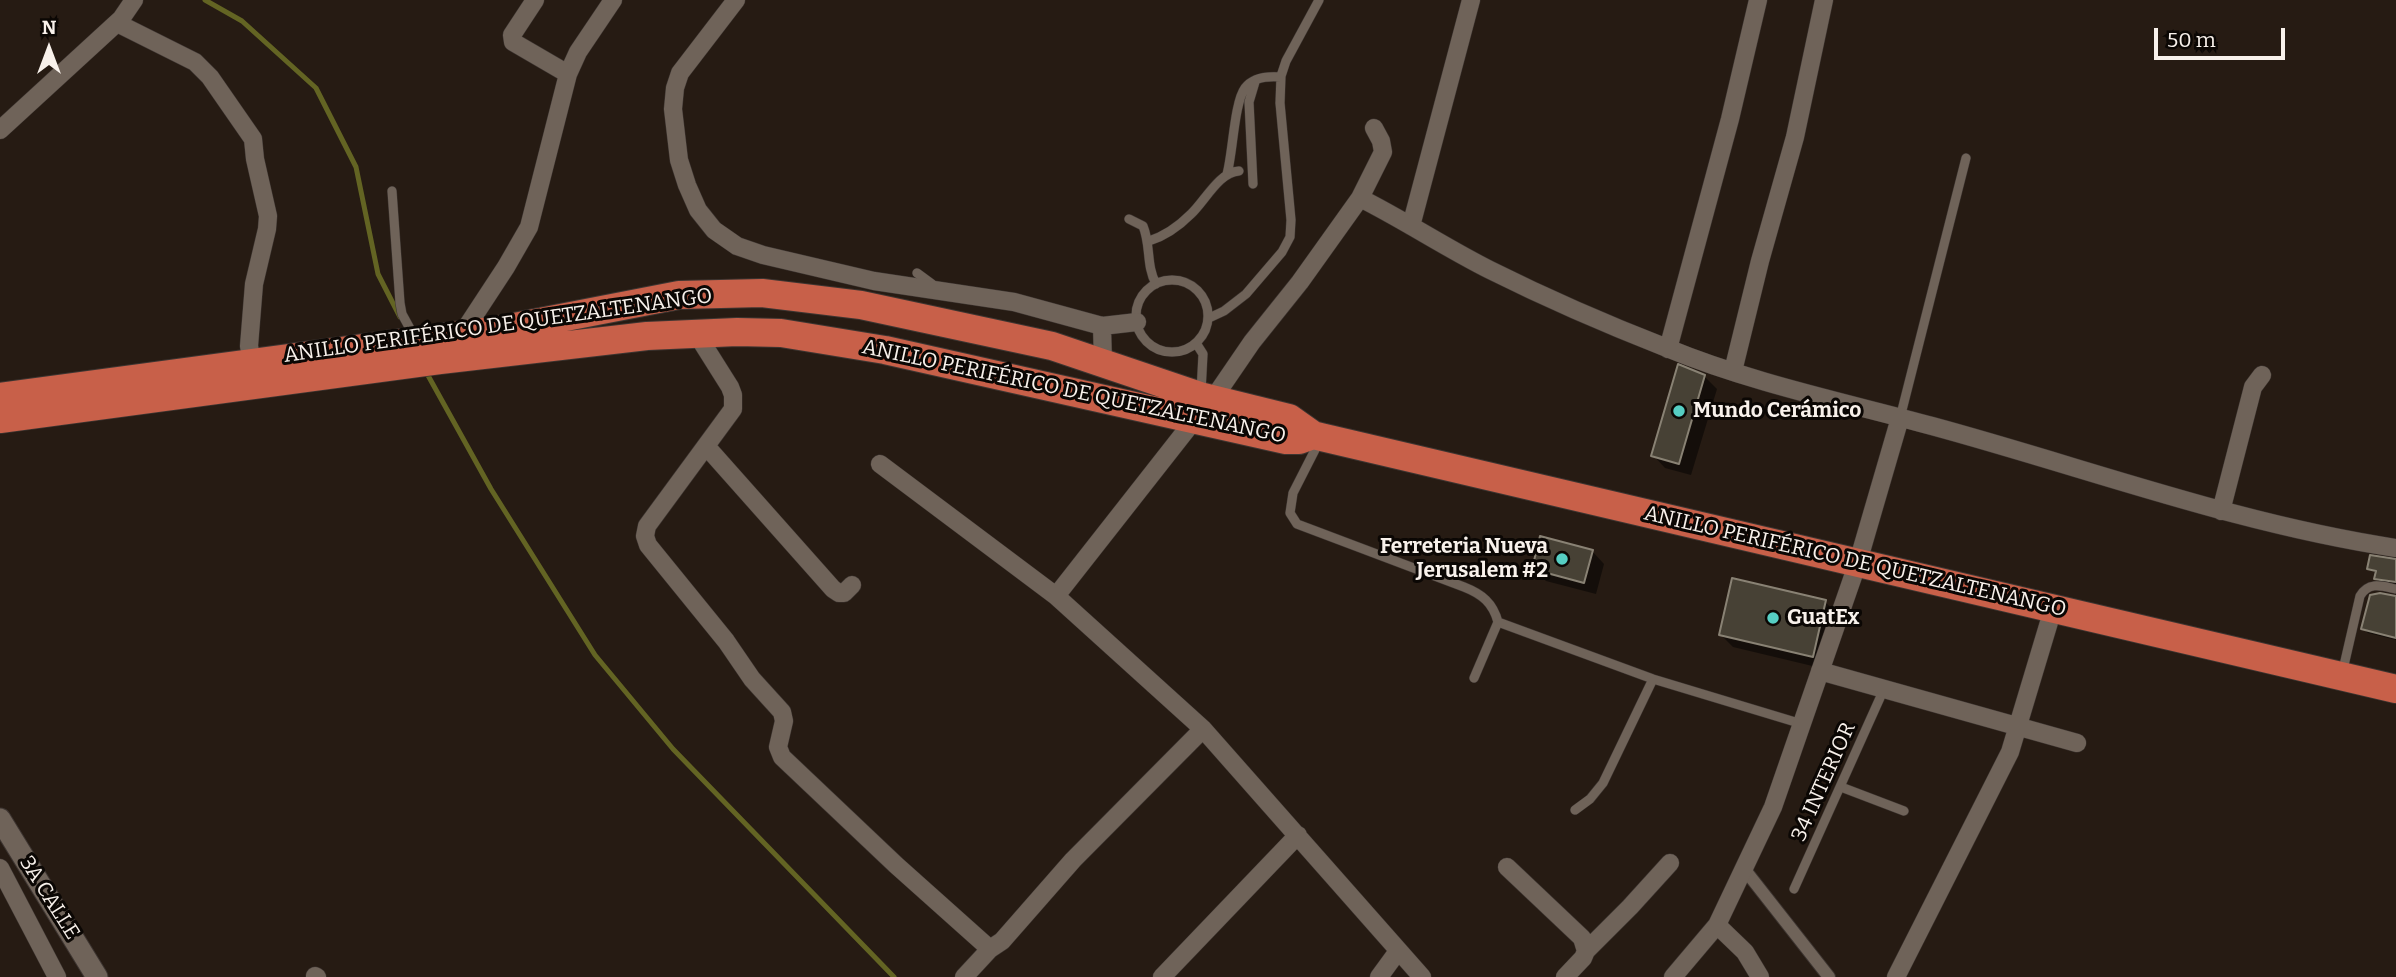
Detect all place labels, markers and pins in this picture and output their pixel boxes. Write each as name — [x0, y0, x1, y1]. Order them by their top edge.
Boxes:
place label: Mundo Cerámico — [1693, 398, 1861, 424]
marker: Mundo Cerámico — [1671, 403, 1687, 419]
place label: Ferreteria Nueva Jerusalem #2 — [1380, 534, 1548, 584]
marker: Ferreteria Nueva Jerusalem #2 — [1554, 551, 1570, 567]
place label: GuatEx — [1787, 605, 1859, 631]
marker: GuatEx — [1765, 610, 1781, 626]

